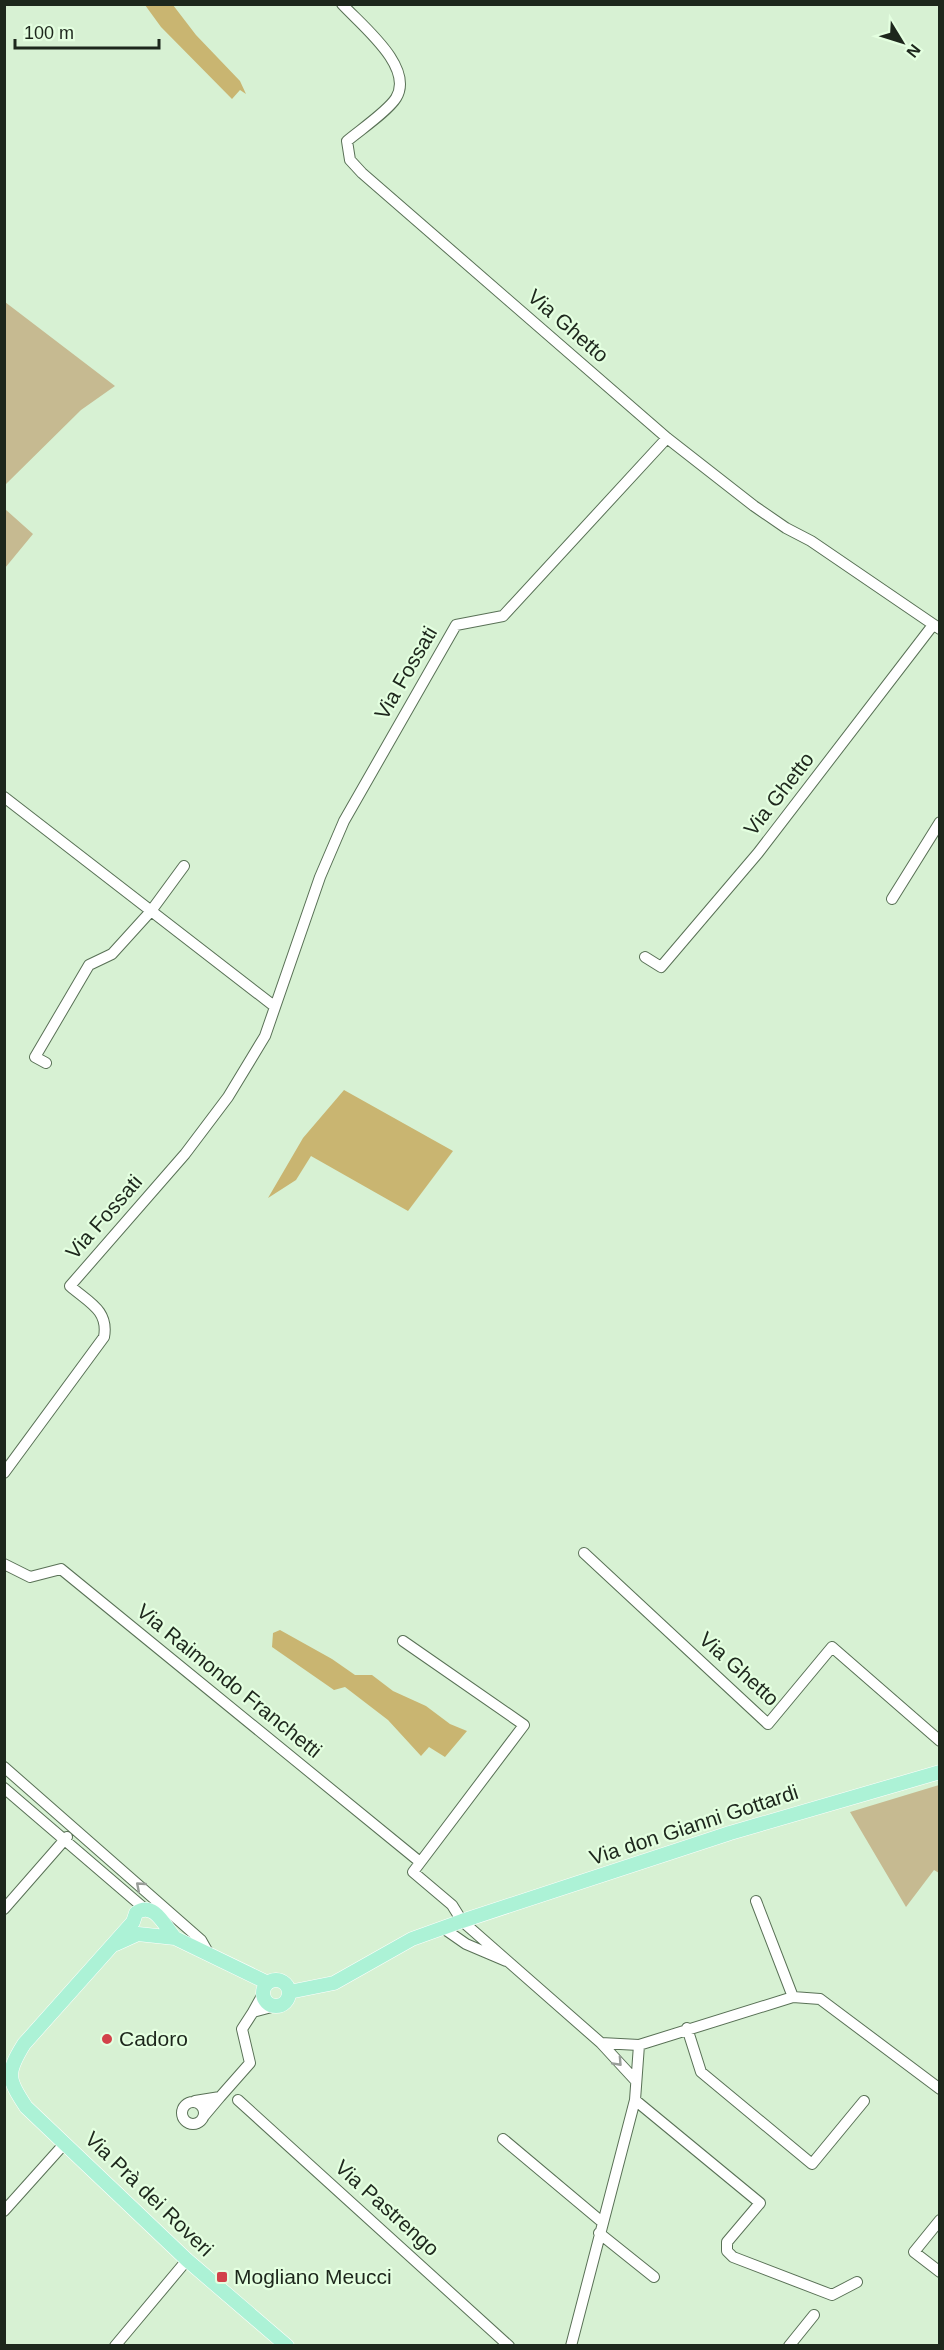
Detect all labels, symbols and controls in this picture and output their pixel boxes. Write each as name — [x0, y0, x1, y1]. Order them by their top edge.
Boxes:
scale bar — [15, 12, 159, 50]
north arrow — [872, 12, 932, 72]
text: 100 m — [24, 23, 74, 43]
text: N — [903, 41, 924, 61]
street label: Via Ghetto — [523, 285, 613, 367]
street label: Via Fossati — [370, 622, 441, 723]
street label: Via Ghetto — [739, 748, 818, 840]
street label: Via Fossati — [61, 1170, 146, 1263]
street label: Via Raimondo Franchetti — [132, 1599, 326, 1762]
street label: Via Ghetto — [695, 1627, 784, 1710]
street label: Via don Gianni Gottardi — [587, 1780, 801, 1869]
one-way arrow — [136, 1882, 146, 1893]
place label: Cadoro — [119, 2027, 188, 2050]
marker: Cadoro — [100, 2032, 114, 2046]
one-way arrow — [611, 2055, 622, 2066]
street label: Via Prà dei Roveri — [81, 2127, 218, 2261]
street label: Via Pastrengo — [331, 2155, 444, 2260]
place label: Mogliano Meucci — [234, 2265, 392, 2288]
marker: Mogliano Meucci — [215, 2270, 229, 2284]

